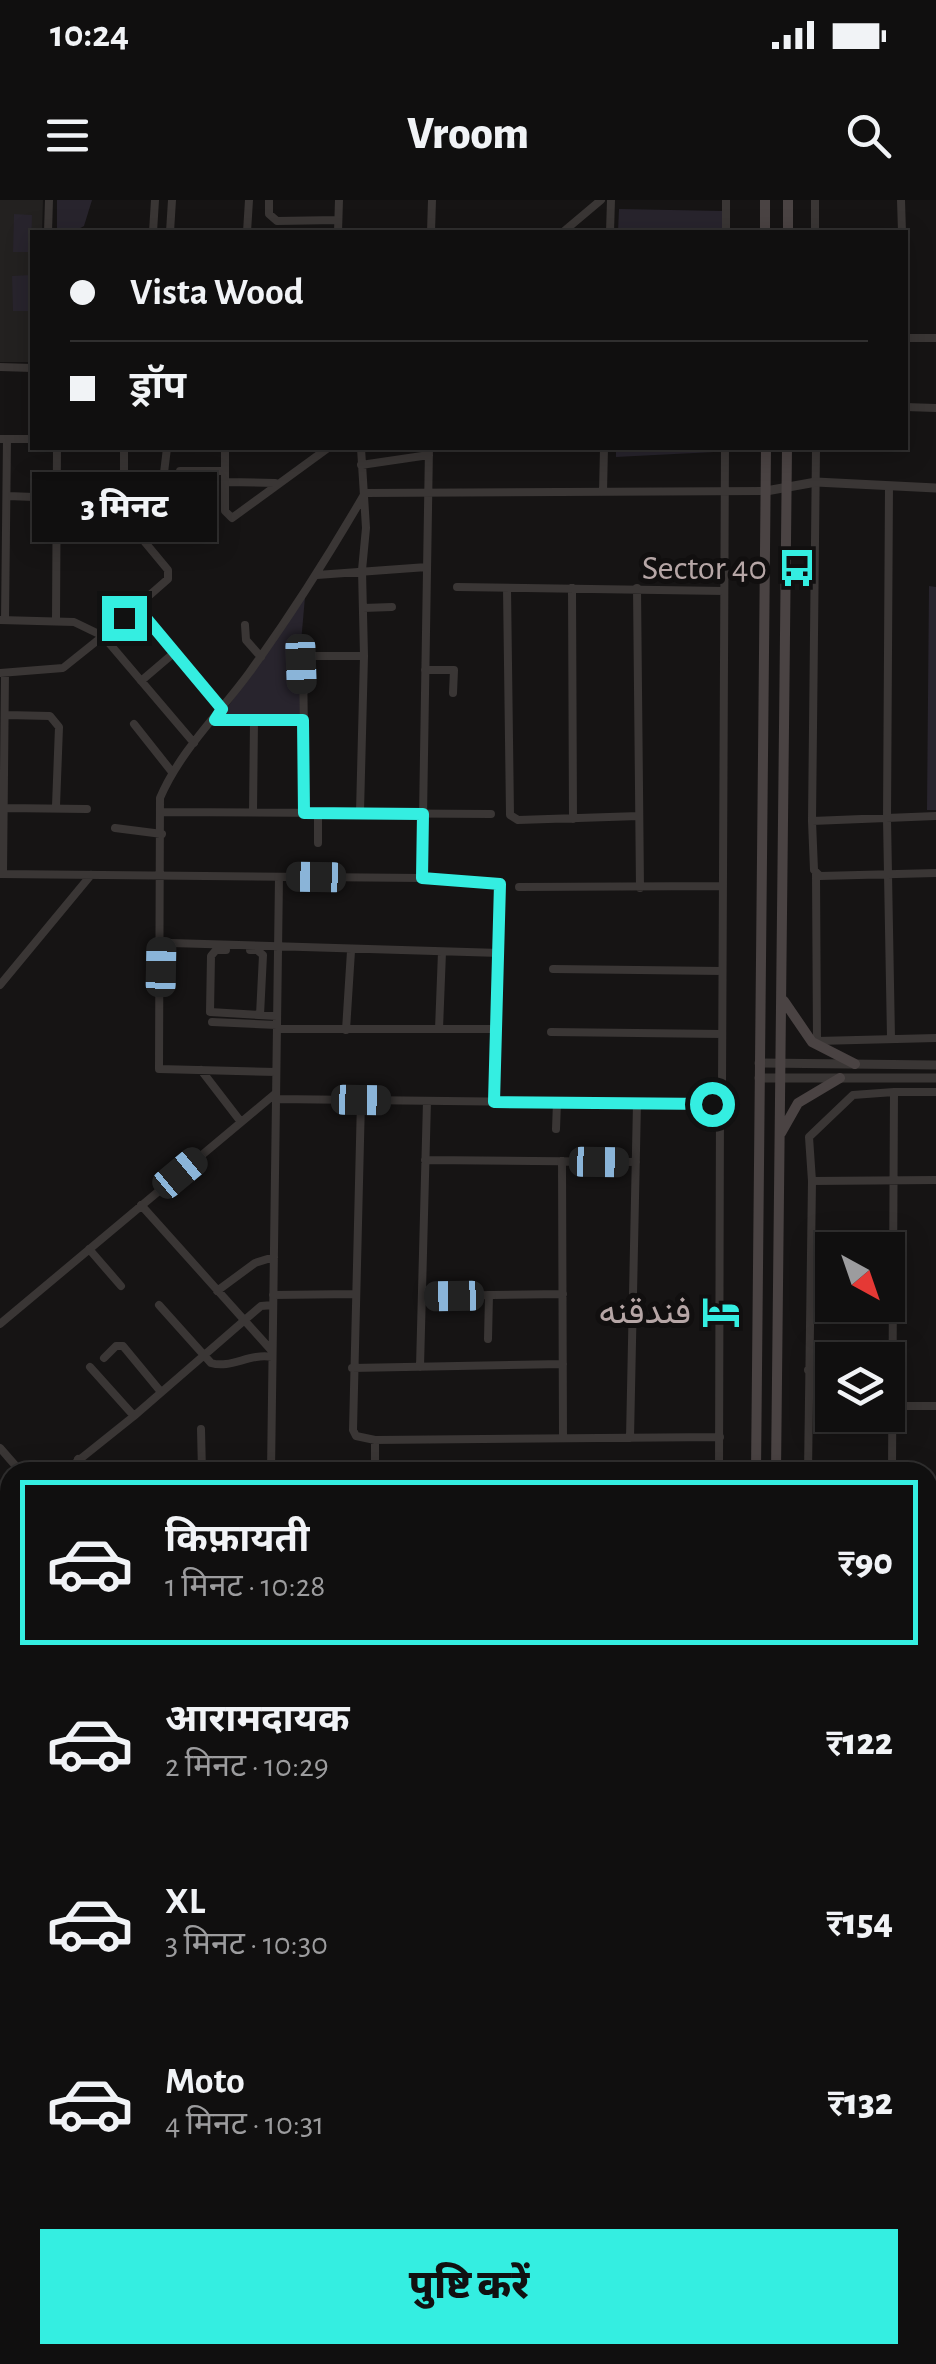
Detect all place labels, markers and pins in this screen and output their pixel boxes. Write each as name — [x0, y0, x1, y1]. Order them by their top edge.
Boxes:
bus stop icon: Sector 40 — [776, 547, 818, 589]
place label: Sector 40 — [642, 551, 767, 586]
hotel icon: فندقنه — [700, 1291, 742, 1333]
place label: فندقنه — [599, 1295, 691, 1330]

